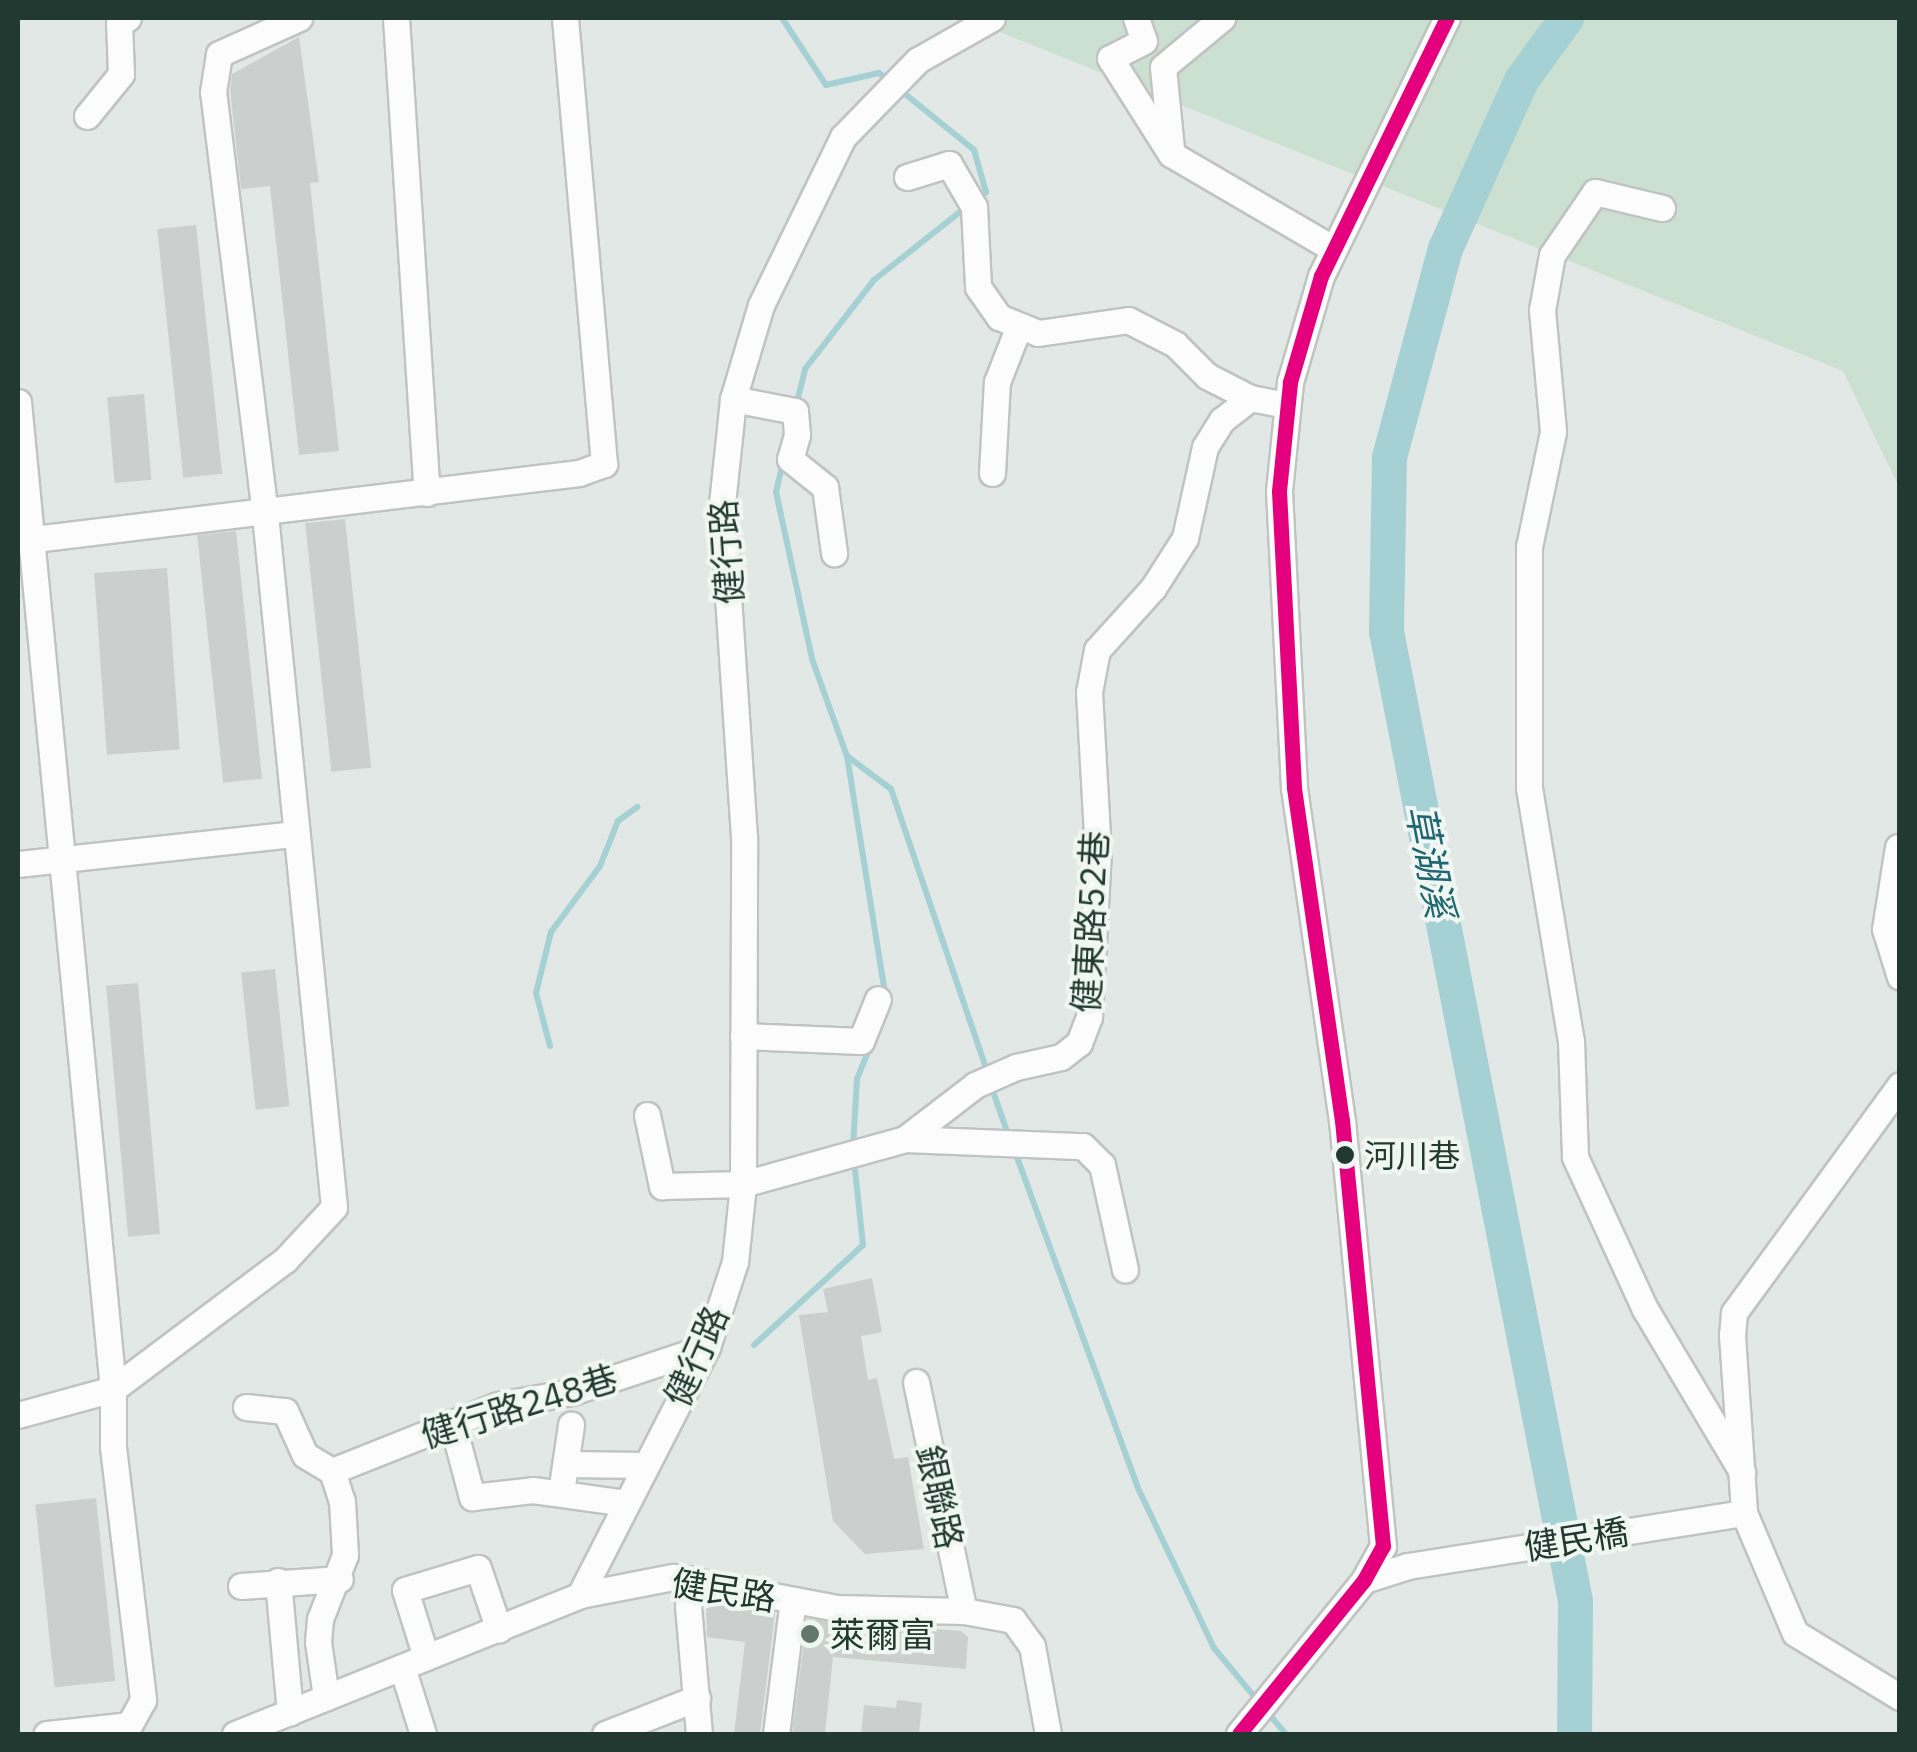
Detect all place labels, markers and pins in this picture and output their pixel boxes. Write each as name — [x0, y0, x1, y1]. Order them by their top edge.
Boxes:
place label: 河川巷 — [1364, 1136, 1460, 1174]
marker: 河川巷 — [1335, 1145, 1355, 1165]
place label: 萊爾富 — [830, 1613, 935, 1655]
marker: 萊爾富 — [799, 1623, 821, 1645]

